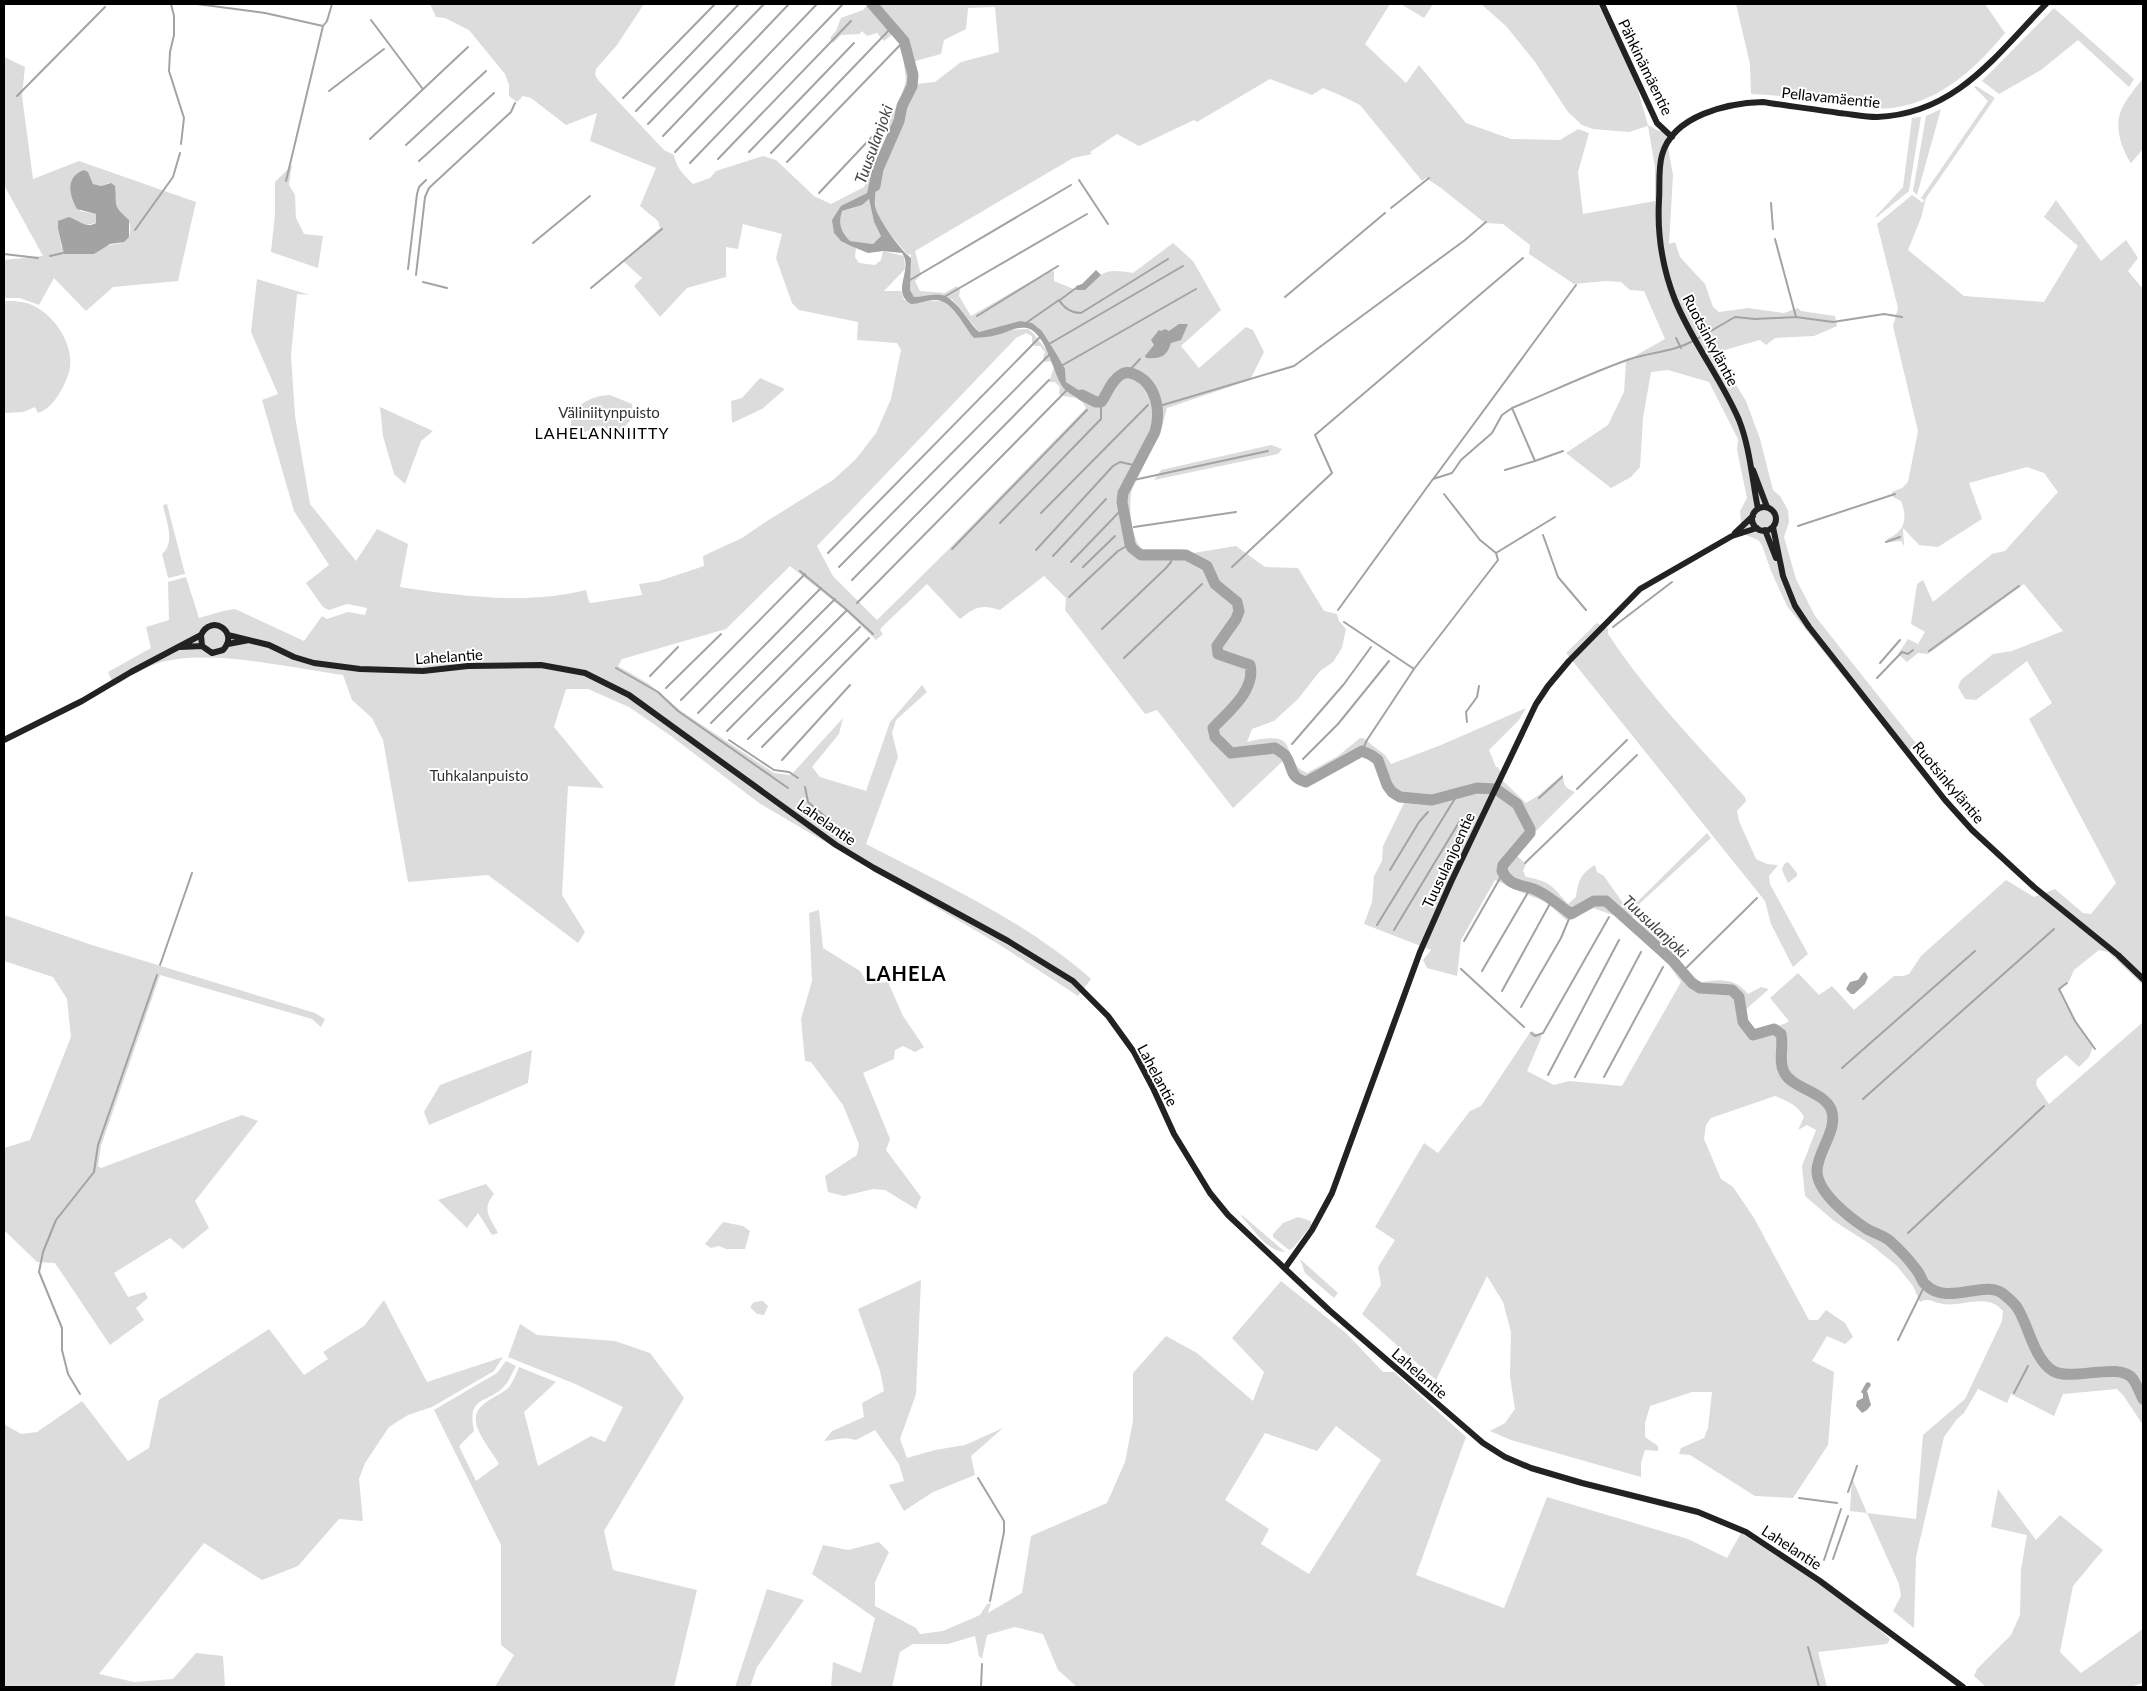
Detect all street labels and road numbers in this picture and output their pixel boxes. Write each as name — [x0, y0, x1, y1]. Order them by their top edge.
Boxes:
street label: Pähkinämäentie — [1615, 16, 1677, 118]
street label: Pellavamäentie — [1781, 83, 1881, 111]
street label: Ruotsinkyläntie — [1679, 291, 1743, 389]
street label: Lahelantie — [415, 645, 484, 667]
street label: Ruotsinkyläntie — [1910, 737, 1989, 827]
street label: Lahelantie — [794, 795, 860, 849]
street label: Tuusulanjoentie — [1418, 809, 1478, 911]
street label: Lahelantie — [1134, 1041, 1182, 1109]
street label: Lahelantie — [1388, 1344, 1452, 1402]
street label: Lahelantie — [1759, 1521, 1825, 1573]

